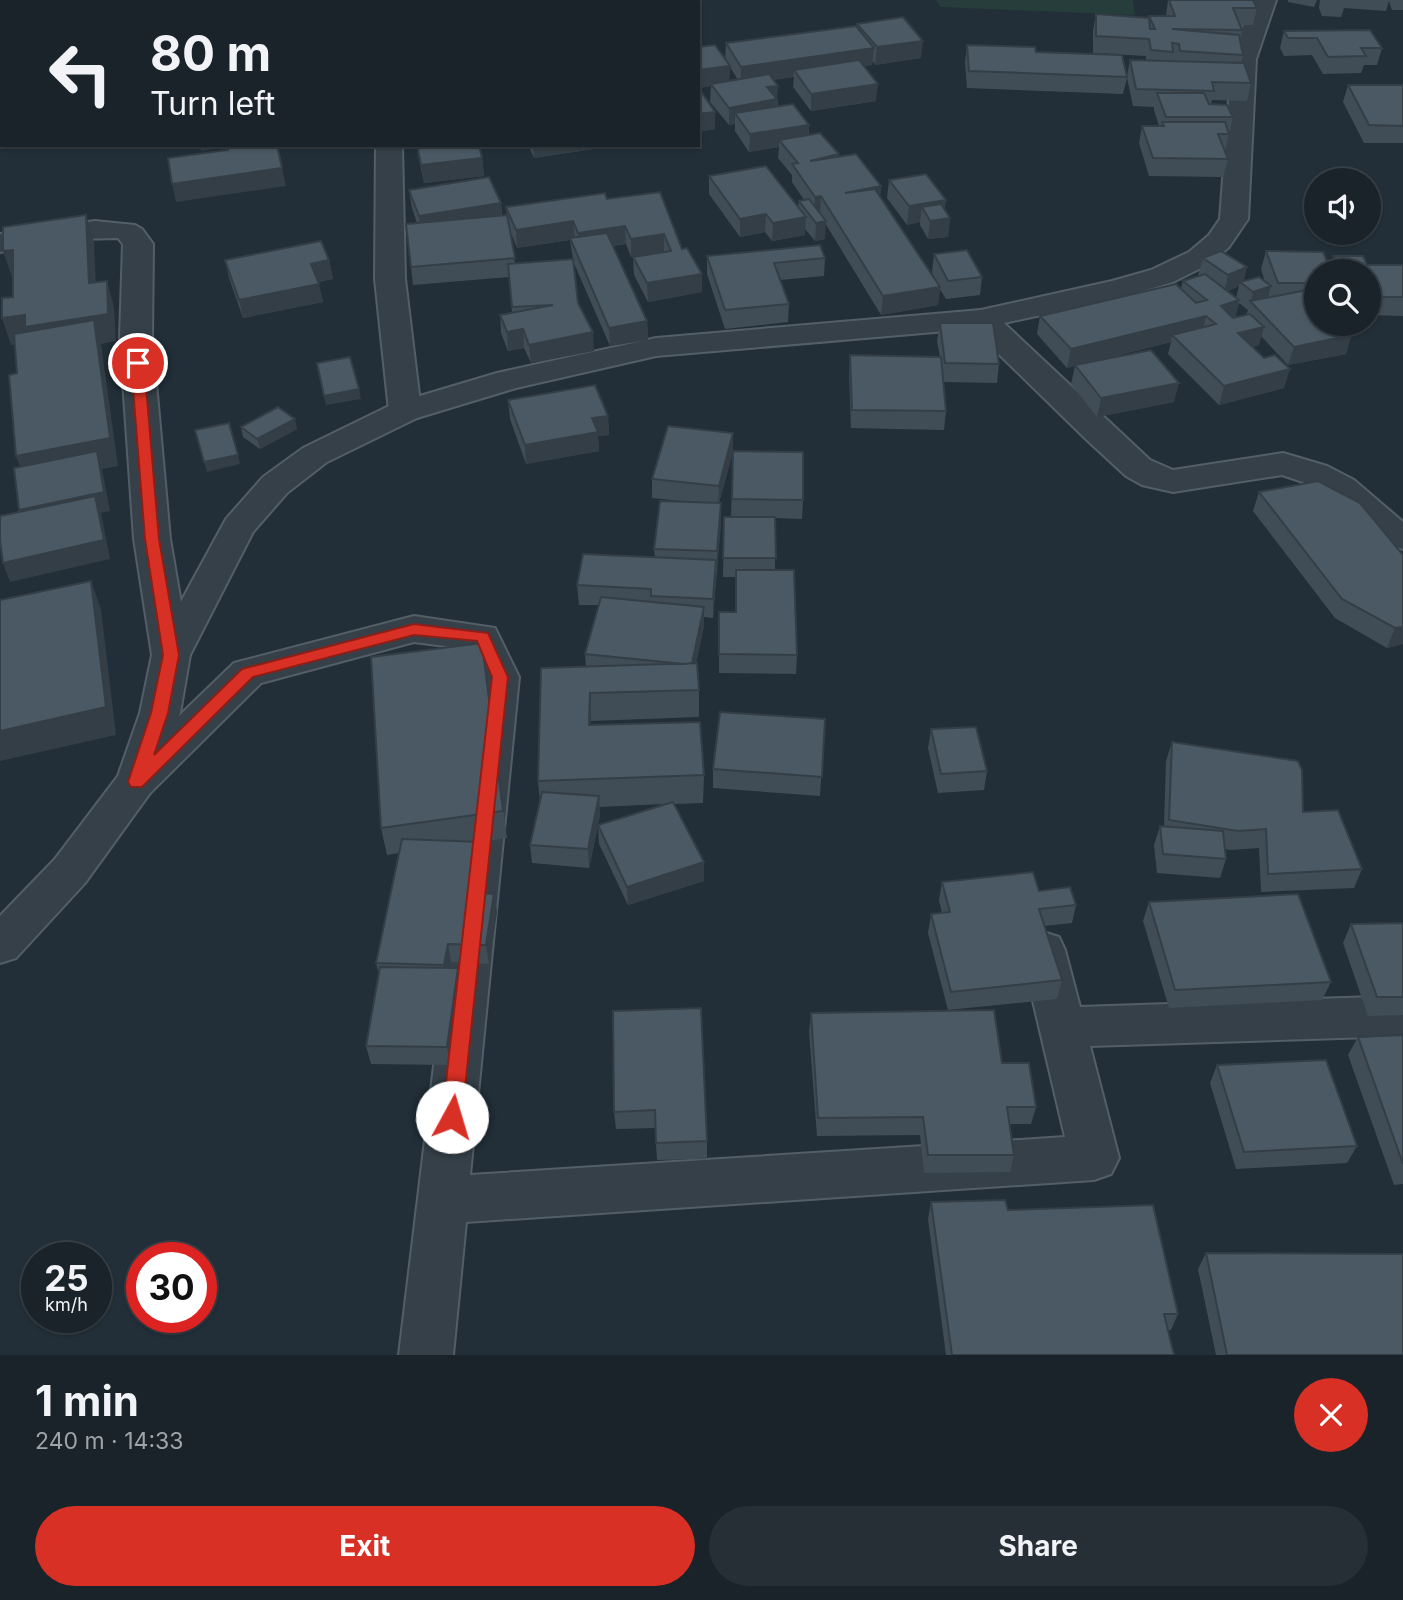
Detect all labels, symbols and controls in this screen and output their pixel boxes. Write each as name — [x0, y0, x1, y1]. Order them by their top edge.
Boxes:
text: 80 m — [150, 24, 271, 83]
icon: left — [35, 28, 126, 119]
text: Turn left — [150, 84, 275, 123]
map controls — [1304, 168, 1381, 336]
button: sound — [1304, 168, 1381, 245]
button: search — [1304, 259, 1381, 336]
pin — [108, 333, 168, 393]
icon: arrive — [119, 344, 157, 382]
position arrow — [415, 1080, 489, 1154]
speed limit sign: 30 — [126, 1242, 217, 1333]
text: 25 — [44, 1257, 89, 1299]
text: km/h — [45, 1294, 88, 1315]
text: 1 min — [35, 1375, 139, 1426]
button: close — [1294, 1378, 1368, 1452]
text: 240 m · 14:33 — [35, 1427, 183, 1455]
button: Exit — [35, 1506, 695, 1586]
button: Share — [709, 1506, 1368, 1586]

